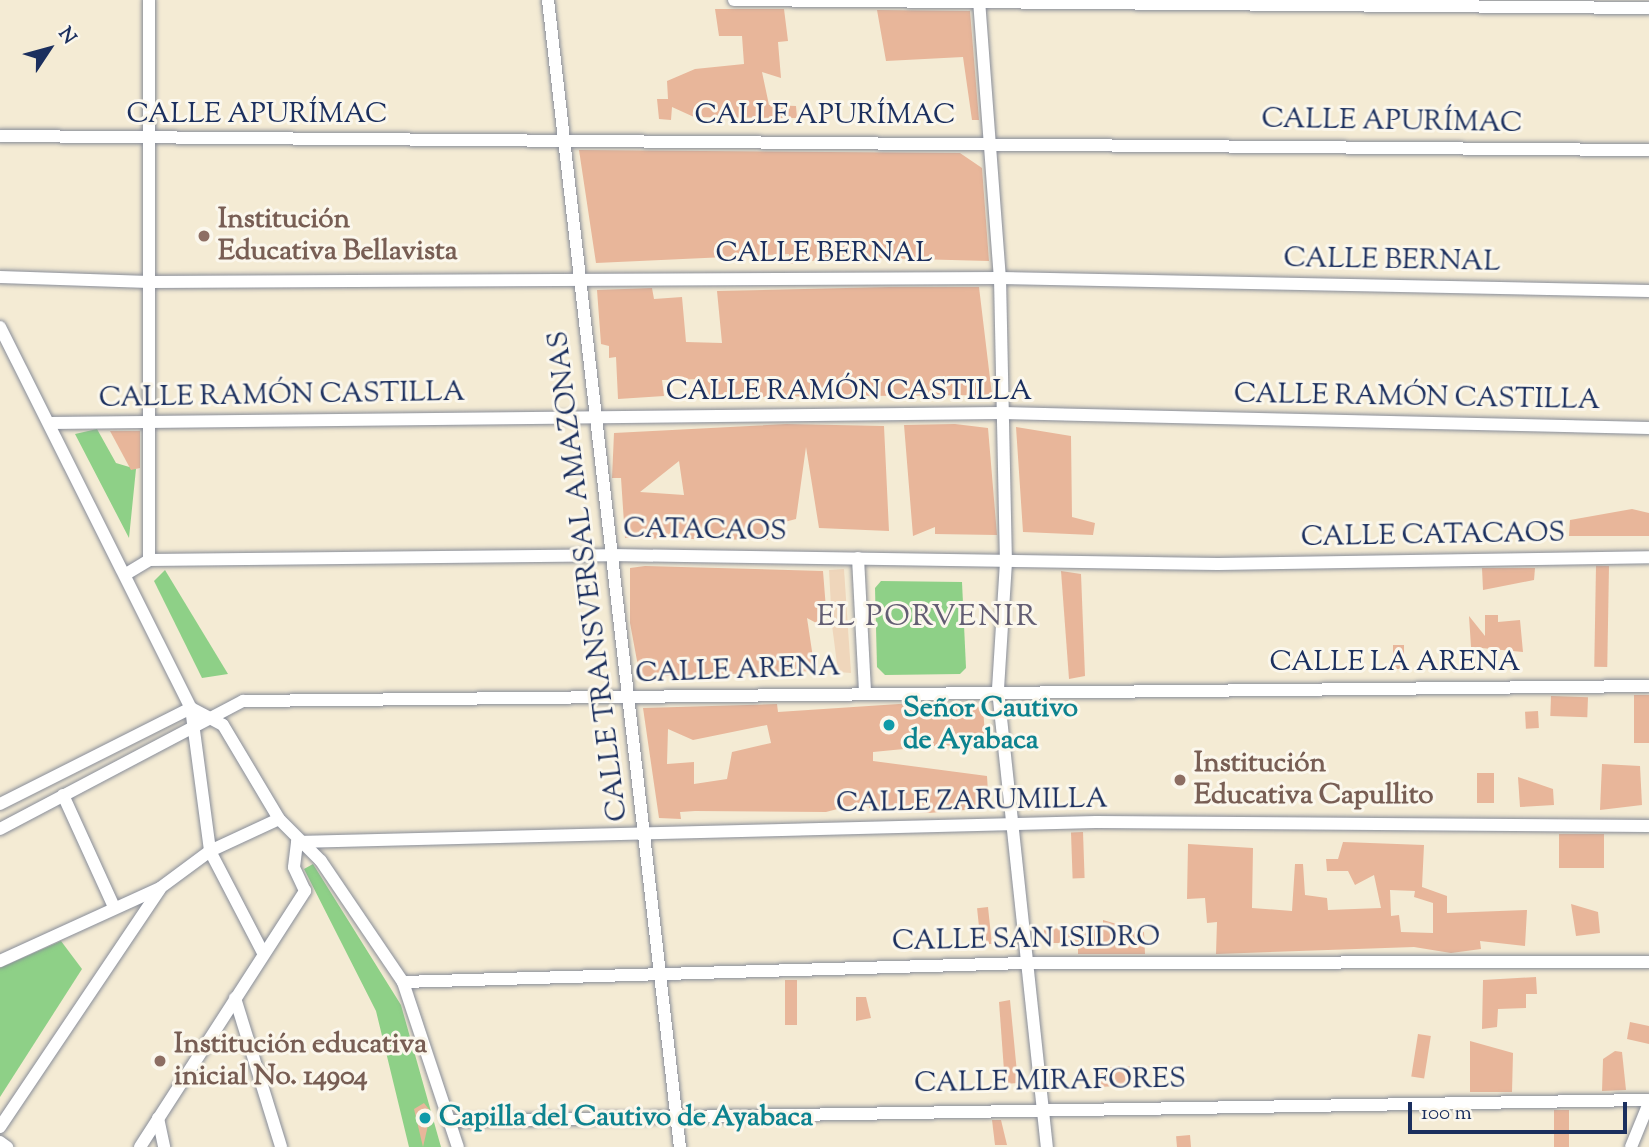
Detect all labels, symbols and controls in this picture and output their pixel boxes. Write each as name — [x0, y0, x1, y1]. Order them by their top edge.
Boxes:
north arrow — [14, 14, 84, 84]
text: N — [51, 22, 82, 50]
street label: CALLE APURÍMAC — [126, 98, 388, 132]
street label: CALLE APURÍMAC — [694, 99, 956, 133]
street label: CALLE APURÍMAC — [1261, 103, 1523, 141]
place label: Institución Educativa Bellavista — [218, 203, 458, 269]
marker: Institución Educativa Bellavista — [196, 228, 212, 244]
street label: CALLE BERNAL — [716, 237, 932, 271]
street label: CALLE BERNAL — [1283, 242, 1501, 280]
street label: CALLE TRANSVERSAL AMAZONAS — [542, 329, 636, 823]
street label: CALLE RAMÓN CASTILLA — [666, 375, 1032, 409]
street label: CALLE RAMÓN CASTILLA — [99, 376, 465, 416]
street label: CALLE RAMÓN CASTILLA — [1234, 378, 1600, 418]
street label: CATACAOS — [623, 513, 787, 549]
street label: CALLE CATACAOS — [1301, 517, 1565, 555]
district label: EL PORVENIR — [818, 600, 1038, 636]
street label: CALLE LA ARENA — [1270, 646, 1520, 680]
street label: CALLE ARENA — [635, 651, 841, 691]
place label: Señor Cautivo de Ayabaca — [903, 692, 1078, 758]
marker: Señor Cautivo de Ayabaca — [881, 717, 897, 733]
place label: Institución Educativa Capullito — [1194, 747, 1434, 813]
marker: Institución Educativa Capullito — [1172, 772, 1188, 788]
street label: CALLE ZARUMILLA — [836, 783, 1108, 821]
street label: CALLE SAN ISIDRO — [892, 921, 1160, 959]
place label: Institución educativa inicial No. 14904 — [174, 1028, 427, 1094]
marker: Institución educativa inicial No. 14904 — [152, 1053, 168, 1069]
street label: CALLE MIRAFORES — [914, 1063, 1186, 1101]
scale bar — [1411, 1088, 1630, 1132]
text: 100 m — [1421, 1099, 1472, 1129]
place label: Capilla del Cautivo de Ayabaca — [439, 1101, 813, 1135]
marker: Capilla del Cautivo de Ayabaca — [417, 1110, 433, 1126]

